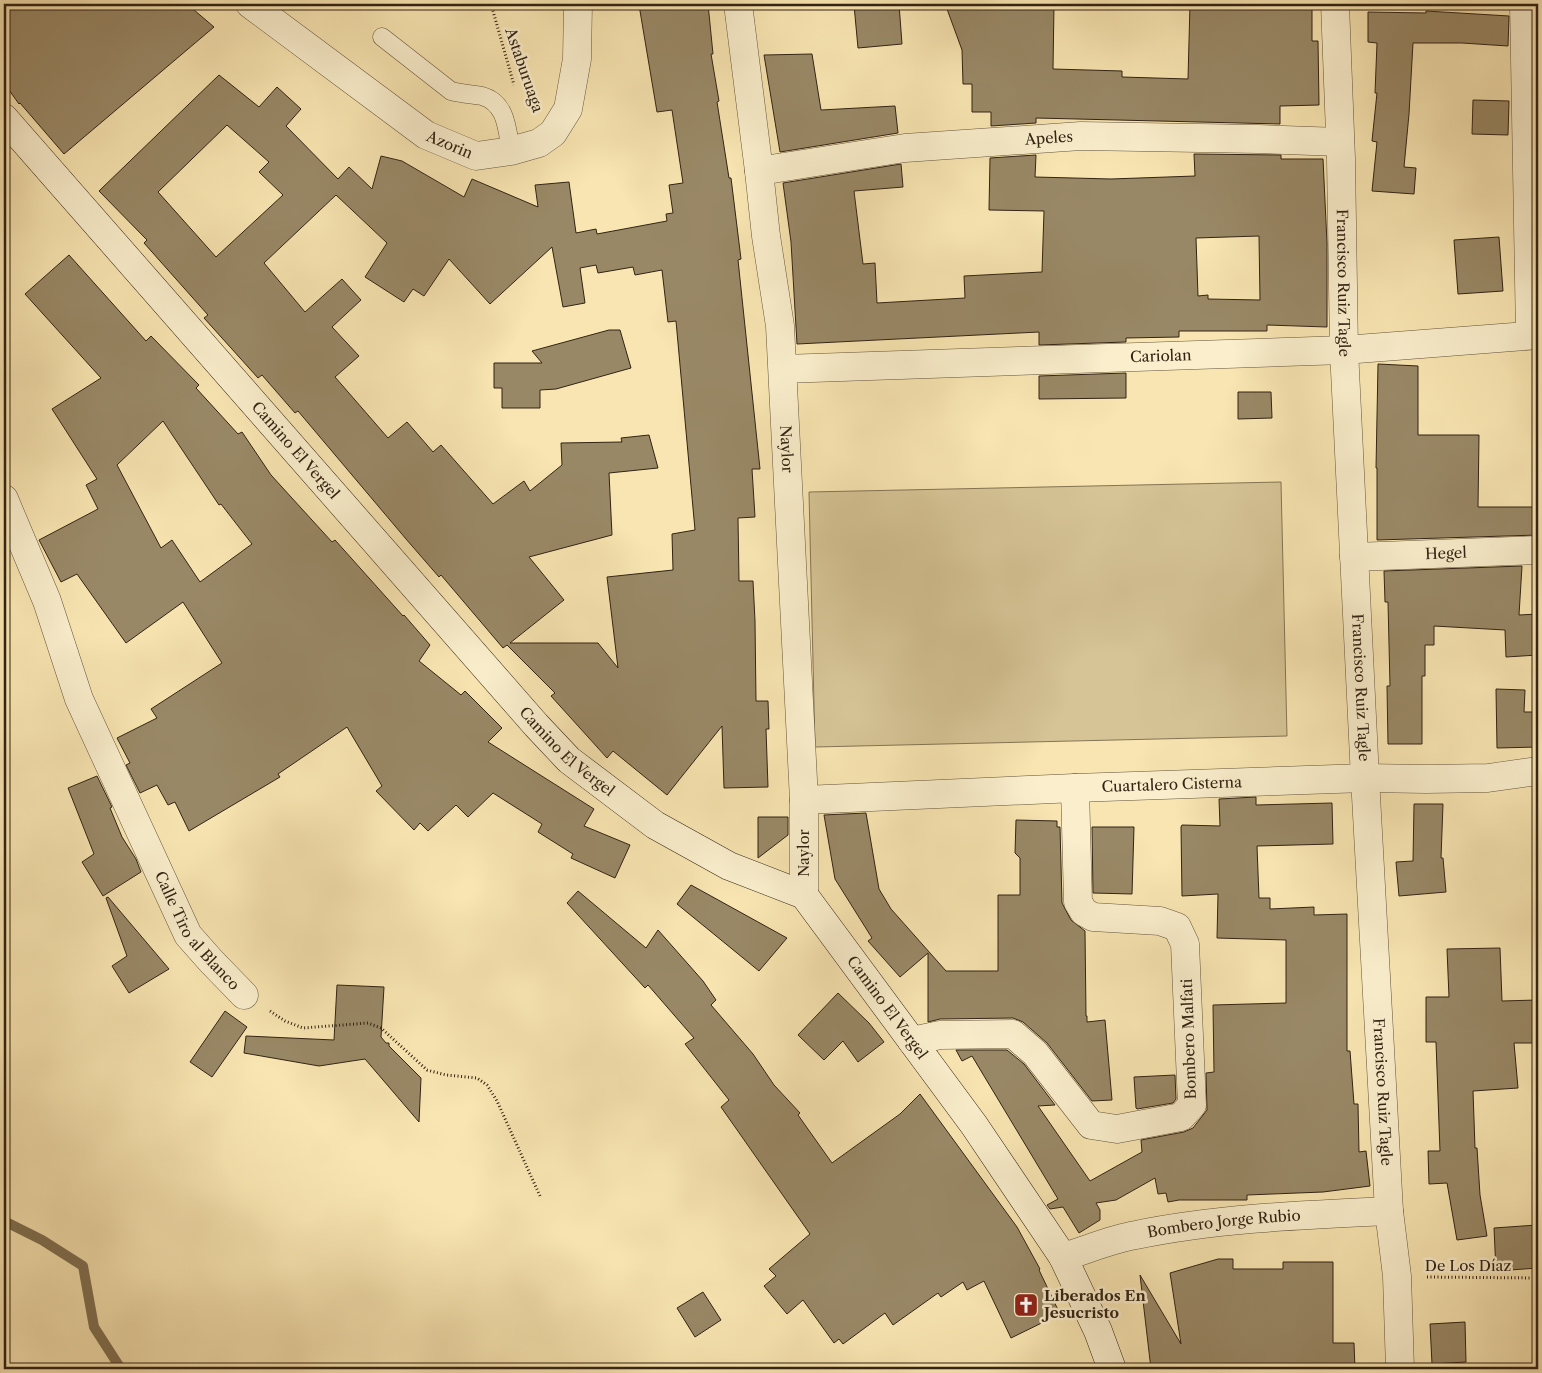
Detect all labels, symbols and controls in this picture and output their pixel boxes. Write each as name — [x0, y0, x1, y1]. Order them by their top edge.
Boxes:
street label: Astaburuaga — [501, 24, 548, 115]
street label: Azorin — [423, 126, 476, 163]
street label: Apeles — [1023, 127, 1074, 149]
street label: Francisco Ruiz Tagle — [1333, 209, 1354, 357]
street label: Cariolan — [1130, 345, 1192, 366]
street label: Camino El Vergel — [248, 397, 344, 503]
street label: Naylor — [776, 425, 797, 474]
street label: Hegel — [1425, 543, 1468, 563]
street label: Francisco Ruiz Tagle — [1348, 613, 1374, 762]
street label: Camino El Vergel — [515, 703, 619, 800]
street label: Cuartalero Cisterna — [1101, 772, 1242, 796]
street label: Naylor — [794, 828, 813, 877]
street label: Calle Tiro al Blanco — [151, 868, 244, 994]
street label: Camino El Vergel — [843, 952, 932, 1063]
street label: Bombero Malfati — [1177, 978, 1200, 1100]
street label: Francisco Ruiz Tagle — [1369, 1017, 1396, 1166]
street label: Bombero Jorge Rubio — [1145, 1205, 1301, 1242]
street label: De Los Díaz — [1425, 1256, 1511, 1275]
place label: Liberados En Jesucristo — [1041, 1286, 1146, 1322]
church icon: Liberados En Jesucristo — [1013, 1292, 1039, 1318]

